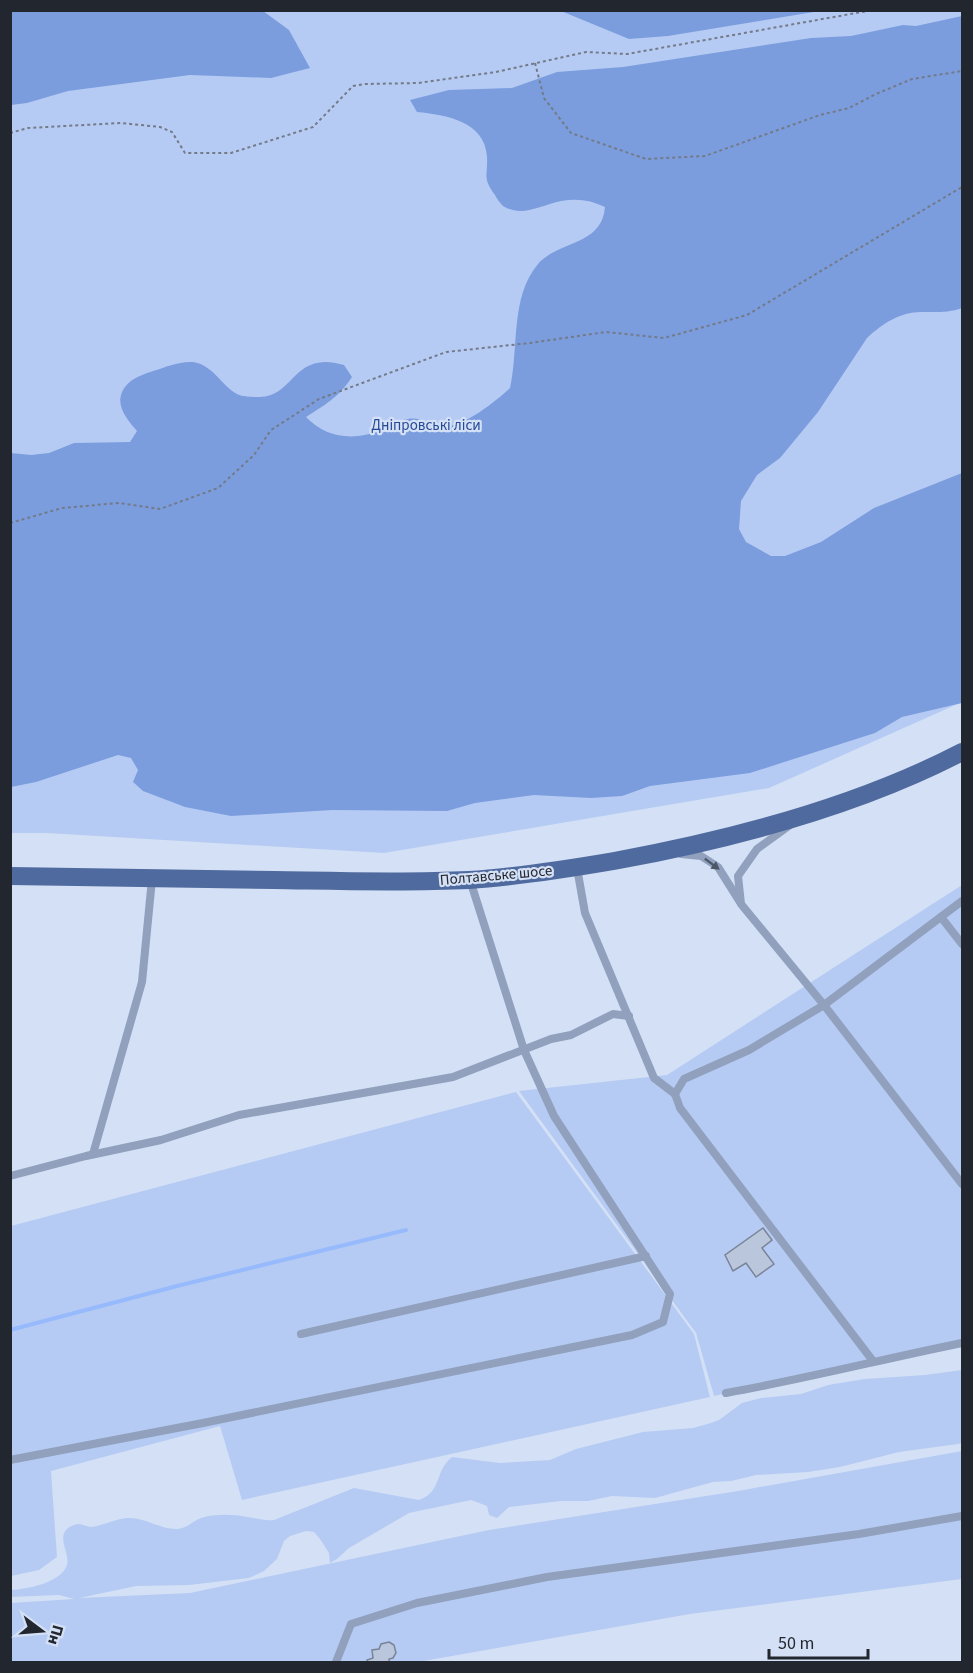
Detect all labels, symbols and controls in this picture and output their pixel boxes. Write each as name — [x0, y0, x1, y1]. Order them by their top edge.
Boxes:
park label: Дніпровські ліси — [371, 415, 481, 436]
one-way arrow — [704, 858, 720, 870]
street label: Полтавське шосе — [439, 860, 553, 891]
north arrow — [12, 1601, 72, 1661]
text: Пн — [42, 1622, 69, 1647]
scale bar — [769, 1622, 868, 1660]
text: 50 m — [778, 1631, 814, 1656]

